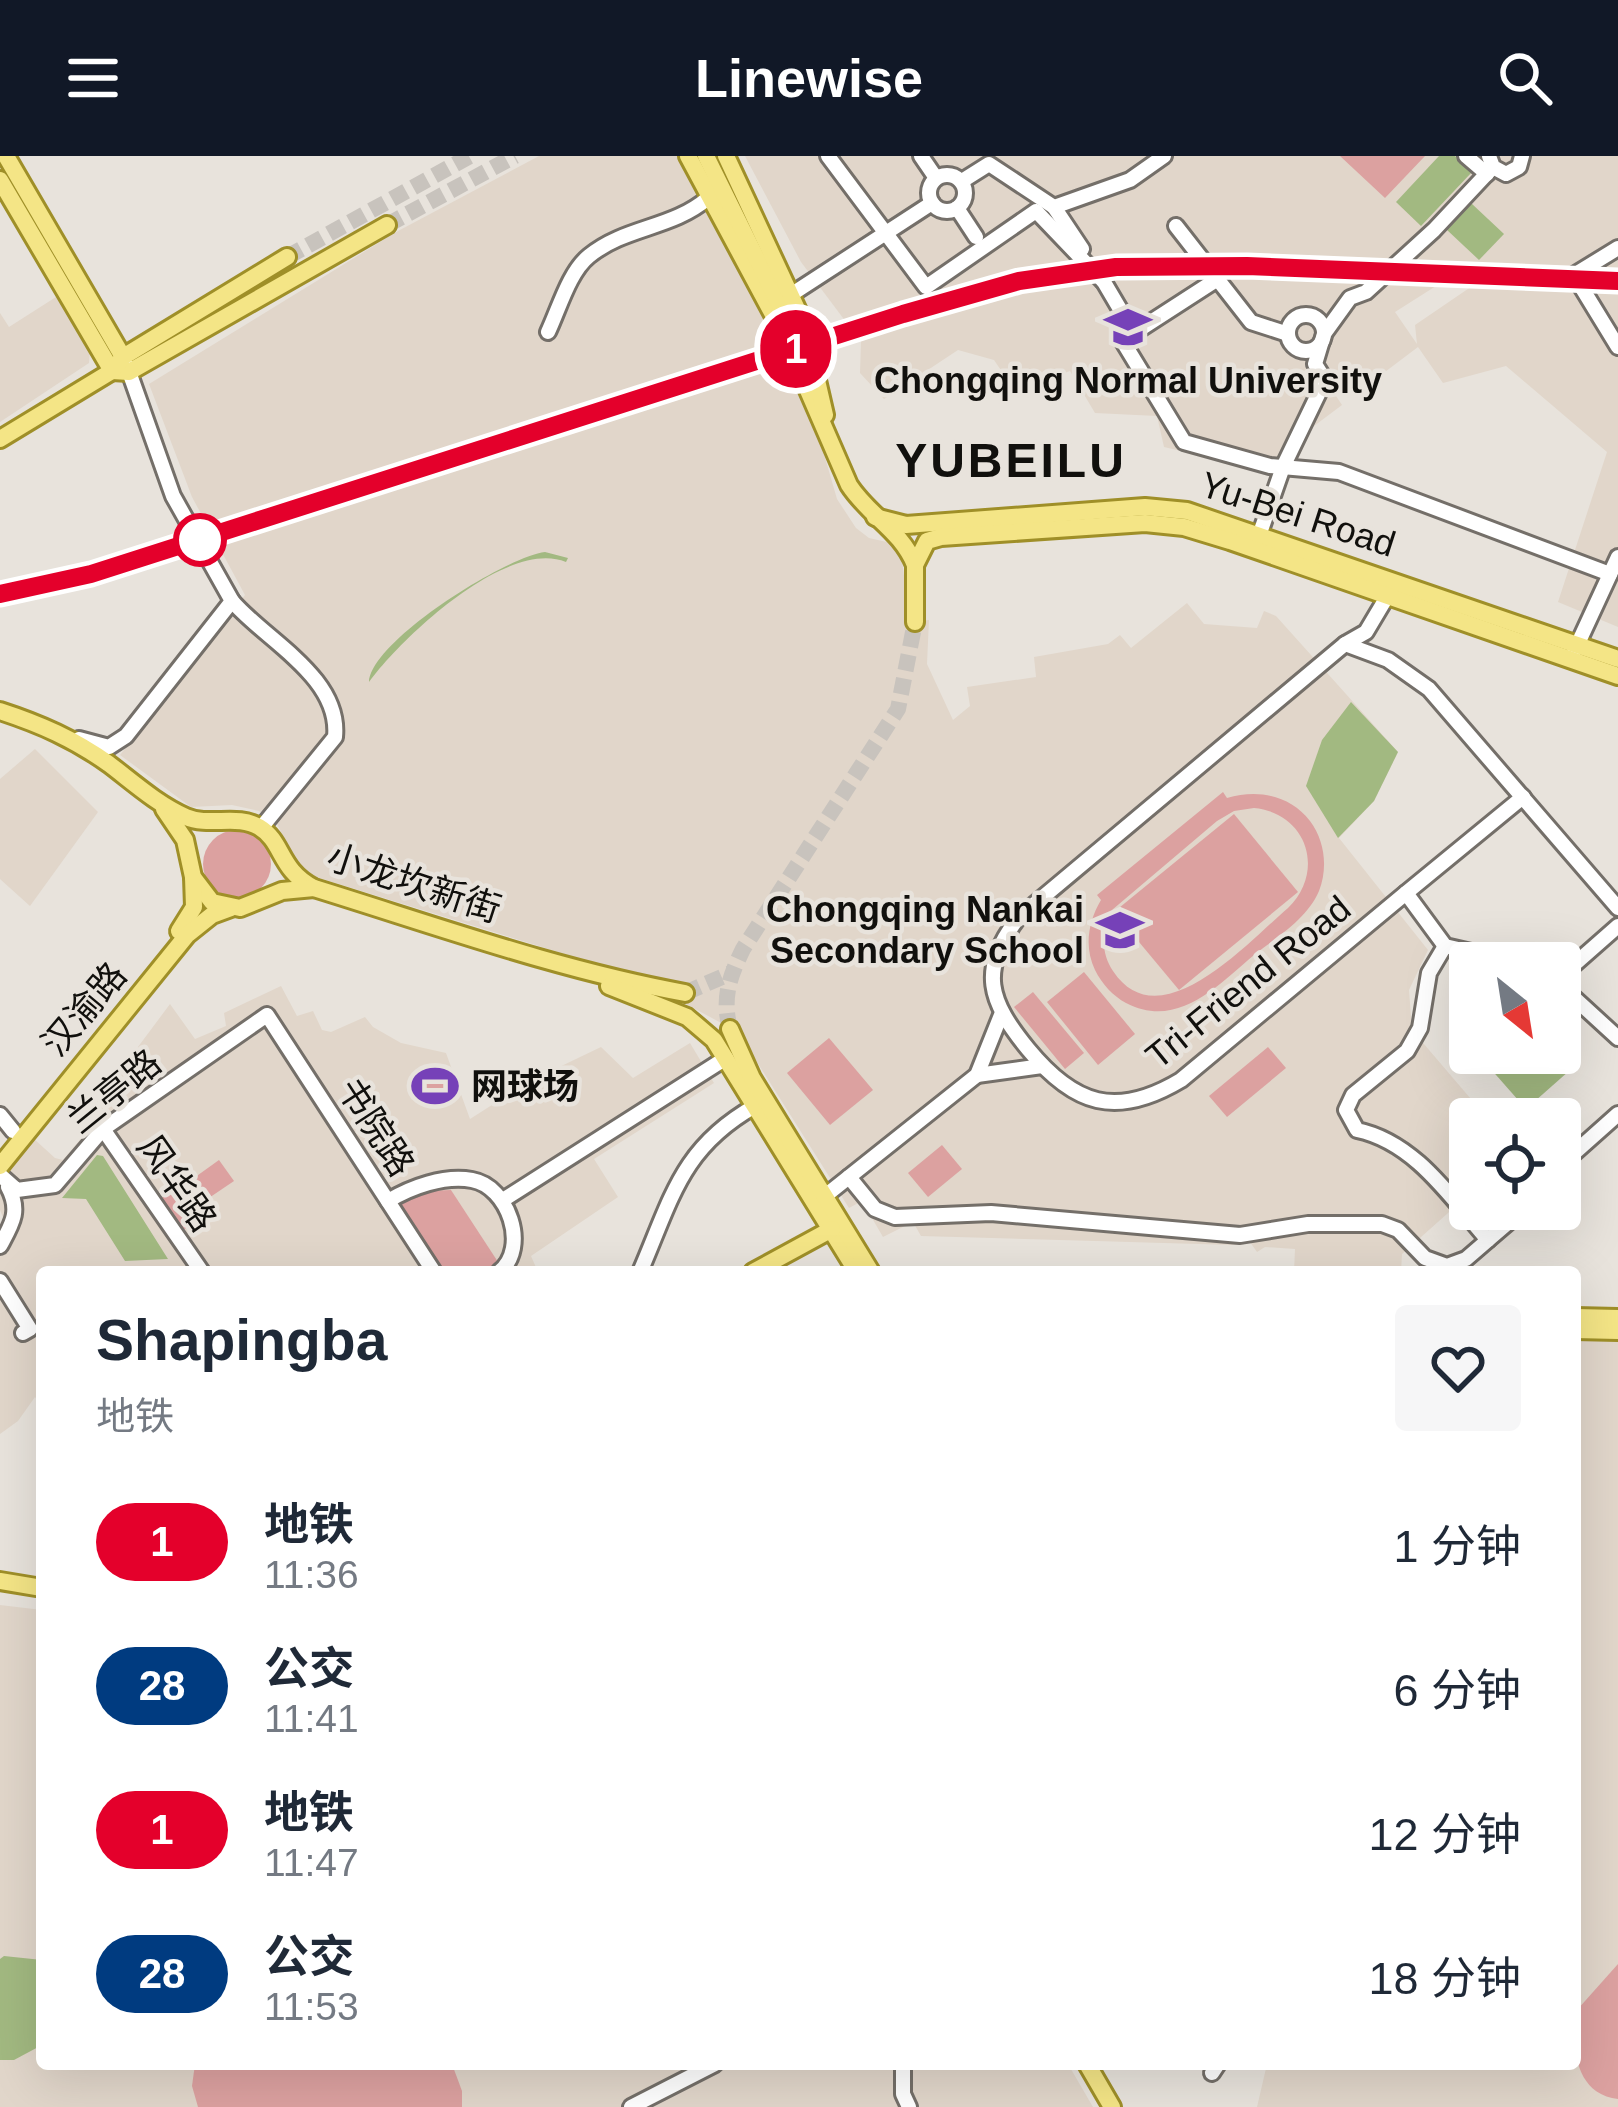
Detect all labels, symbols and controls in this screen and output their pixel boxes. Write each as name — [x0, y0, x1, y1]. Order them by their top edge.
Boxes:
icon: menu — [60, 45, 126, 111]
icon: search — [1492, 45, 1558, 111]
text: Linewise — [695, 48, 923, 108]
school or university icon: Chongqing Normal University — [1103, 302, 1153, 352]
line badge: 1 — [757, 310, 835, 388]
text: 1 — [784, 325, 808, 372]
place label: Chongqing Normal University — [874, 360, 1382, 401]
district label: YUBEILU — [895, 434, 1127, 487]
street label: Yu-Bei Road — [1196, 463, 1400, 565]
unlabelled marker — [175, 515, 225, 565]
street label: 小龙坎新街 — [322, 836, 506, 930]
street label: Tri-Friend Road — [1138, 887, 1358, 1077]
place label: Chongqing Nankai Secondary School — [766, 889, 1084, 971]
school or university icon: Chongqing Nankai Secondary School — [1095, 905, 1145, 955]
north arrow — [1449, 942, 1581, 1074]
map controls — [1449, 942, 1581, 1230]
street label: 汉渝路 — [34, 954, 134, 1064]
street label: 兰亭路 — [59, 1041, 169, 1141]
sports icon: 网球场 — [410, 1061, 460, 1111]
place label: 网球场 — [471, 1066, 579, 1107]
street label: 书院路 — [329, 1071, 423, 1183]
button: locate — [1449, 1098, 1581, 1230]
street label: 风华路 — [129, 1127, 225, 1239]
button: heart — [1395, 1305, 1521, 1431]
text: Shapingba — [96, 1308, 387, 1372]
text: 地铁 — [96, 1395, 174, 1438]
text: 地铁 — [264, 1499, 354, 1550]
text: 1 — [150, 1518, 174, 1565]
text: 1 分钟 — [1393, 1521, 1521, 1572]
text: 11:36 — [264, 1553, 359, 1596]
text: 公交 — [264, 1643, 354, 1694]
text: 28 — [139, 1662, 185, 1709]
text: 6 分钟 — [1393, 1665, 1521, 1716]
text: 11:41 — [264, 1697, 359, 1740]
text: 地铁 — [264, 1787, 354, 1838]
text: 1 — [150, 1806, 174, 1853]
text: 12 分钟 — [1368, 1809, 1521, 1860]
text: 11:47 — [264, 1841, 359, 1884]
text: 公交 — [264, 1931, 354, 1982]
text: 28 — [139, 1950, 185, 1997]
text: 18 分钟 — [1368, 1953, 1521, 2004]
text: 11:53 — [264, 1985, 359, 2028]

